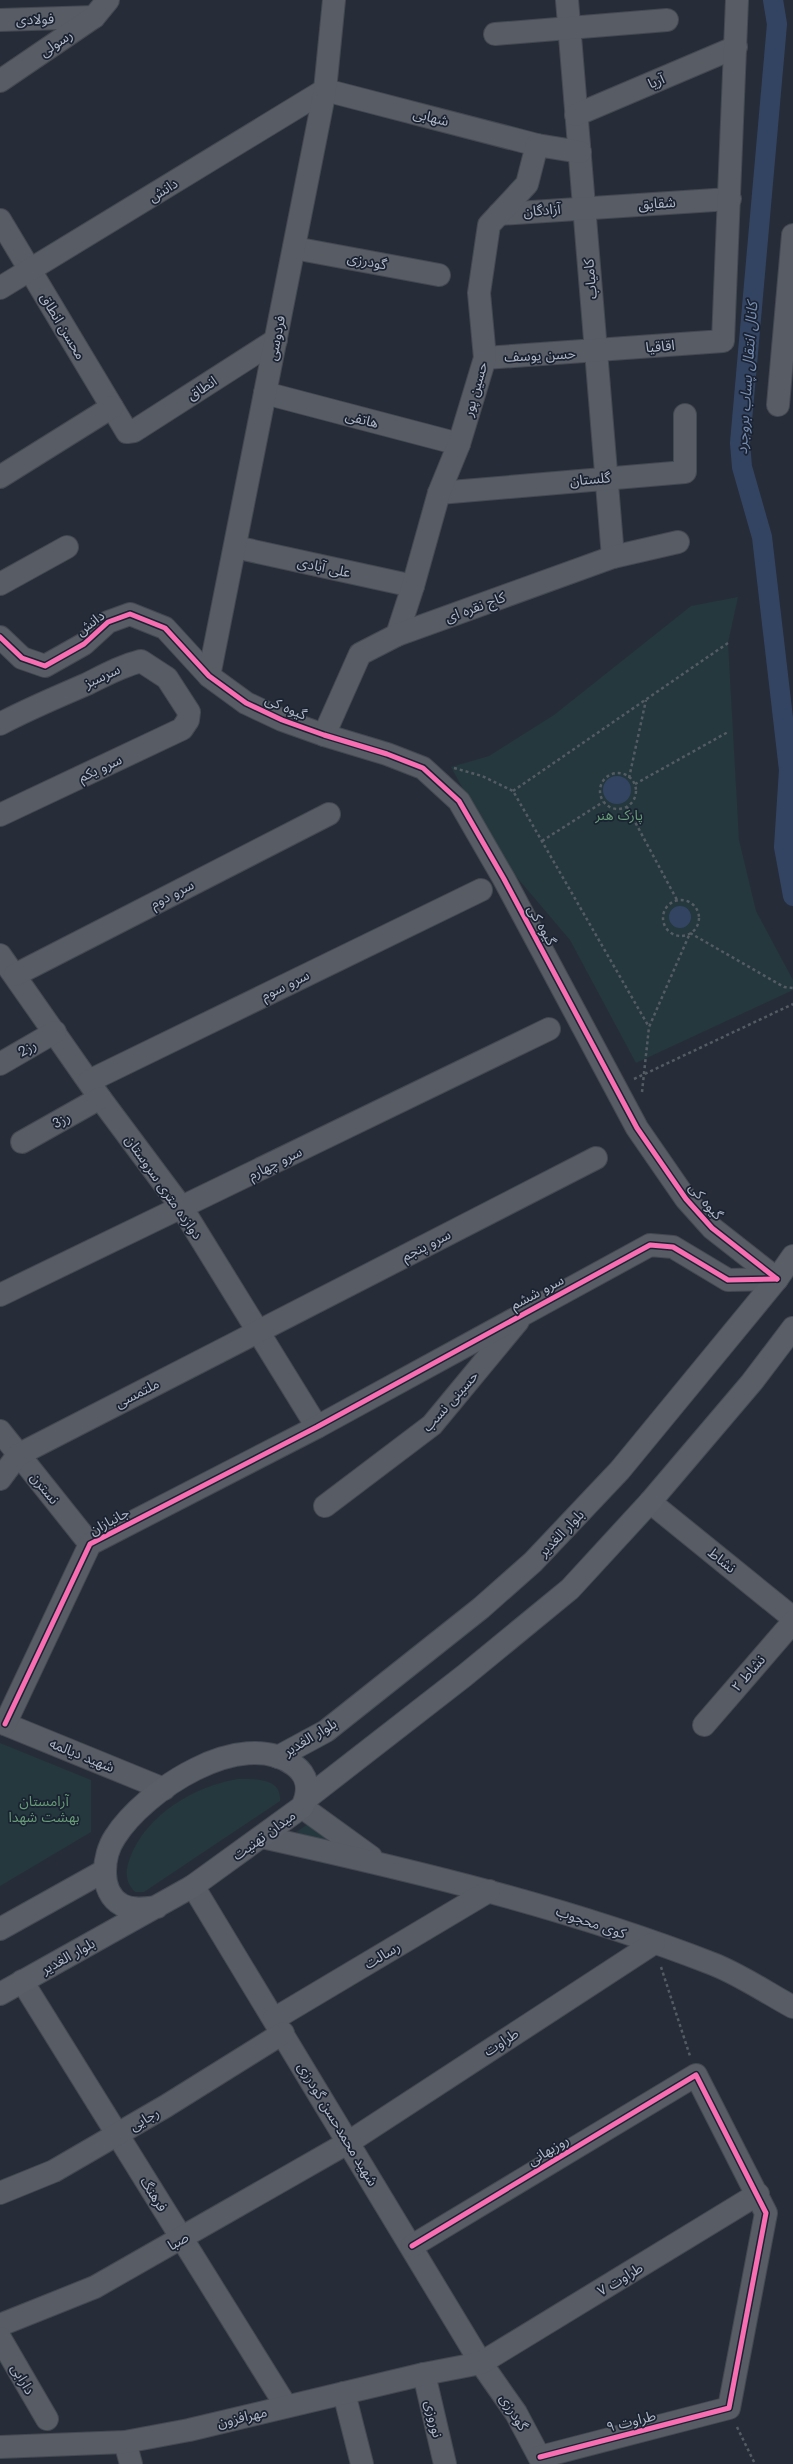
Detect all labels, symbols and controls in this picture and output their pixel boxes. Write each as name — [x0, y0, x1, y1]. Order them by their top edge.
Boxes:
street label: فولادی — [15, 8, 55, 30]
street label: رسولی — [35, 25, 77, 61]
street label: آریا — [645, 68, 668, 93]
street label: شهابی — [411, 103, 451, 131]
street label: دانش — [144, 173, 182, 207]
street label: شقایق — [638, 192, 676, 214]
street label: آزادگان — [522, 198, 562, 222]
street label: گودرزی — [345, 247, 389, 275]
street label: کامیاب — [578, 258, 602, 300]
street label: محسن انطاق — [35, 289, 91, 363]
water label: کانال انتقال پساب بروجرد — [731, 298, 764, 455]
street label: فردوسی — [262, 314, 290, 362]
street label: اقاقیا — [645, 335, 675, 357]
street label: حسن یوسف — [504, 343, 576, 367]
street label: حسین پور — [457, 359, 492, 420]
street label: انطاق — [183, 371, 221, 405]
street label: هاتفی — [343, 405, 381, 433]
street label: گلستان — [569, 467, 611, 491]
street label: علی آبادی — [295, 552, 353, 582]
street label: کاج نقره ای — [442, 587, 508, 628]
street label: دانش — [71, 605, 109, 640]
street label: سرسبز — [80, 659, 123, 693]
street label: گیوه کی — [262, 689, 310, 725]
street label: سرو یکم — [75, 749, 126, 788]
park label: پارک هنر — [594, 805, 643, 825]
street label: سرو دوم — [147, 874, 198, 914]
street label: گیوه کی — [523, 901, 561, 949]
street label: سرو سوم — [258, 965, 313, 1006]
street label: رز2 — [14, 1035, 40, 1061]
street label: رز3 — [48, 1107, 74, 1133]
street label: دوازده متری سروستان — [120, 1131, 208, 1243]
street label: سرو چهارم — [245, 1141, 306, 1186]
street label: گیوه کی — [684, 1178, 728, 1224]
street label: سرو پنجم — [398, 1224, 455, 1267]
street label: سرو ششم — [507, 1270, 568, 1315]
street label: حسینی نسب — [417, 1366, 483, 1436]
street label: ملتمسی — [111, 1373, 163, 1413]
street label: نسترن — [26, 1468, 64, 1508]
street label: جانبازان — [85, 1502, 133, 1540]
street label: بلوار الغدیر — [533, 1505, 589, 1562]
street label: نشاط — [704, 1543, 740, 1578]
street label: نشاط ۲ — [726, 1650, 770, 1696]
street label: بلوار الغدیر — [279, 1713, 340, 1761]
street label: شهید دیالمه — [47, 1733, 117, 1777]
park label: آرامستان بهشت شهدا — [8, 1791, 80, 1827]
street label: میدان تهنیت — [228, 1805, 300, 1865]
street label: کوی محجوب — [553, 1901, 629, 1943]
street label: بلوار الغدیر — [37, 1933, 99, 1979]
street label: رسالت — [360, 1936, 404, 1974]
street label: طراوت — [480, 2023, 522, 2061]
street label: شهید محمدحسن گودرزی — [293, 2058, 383, 2190]
street label: رجایی — [125, 2102, 163, 2136]
street label: روزبهانی — [524, 2130, 572, 2170]
street label: فرهنگ — [136, 2173, 172, 2215]
street label: صبا — [164, 2227, 193, 2255]
street label: طراوت ۷ — [593, 2257, 647, 2301]
street label: دارابی — [6, 2360, 40, 2398]
street label: گودرزی — [495, 2390, 533, 2434]
street label: نوروزی — [420, 2398, 448, 2440]
street label: مهرافزون — [215, 2402, 269, 2432]
street label: طراوت ۹ — [604, 2405, 658, 2437]

